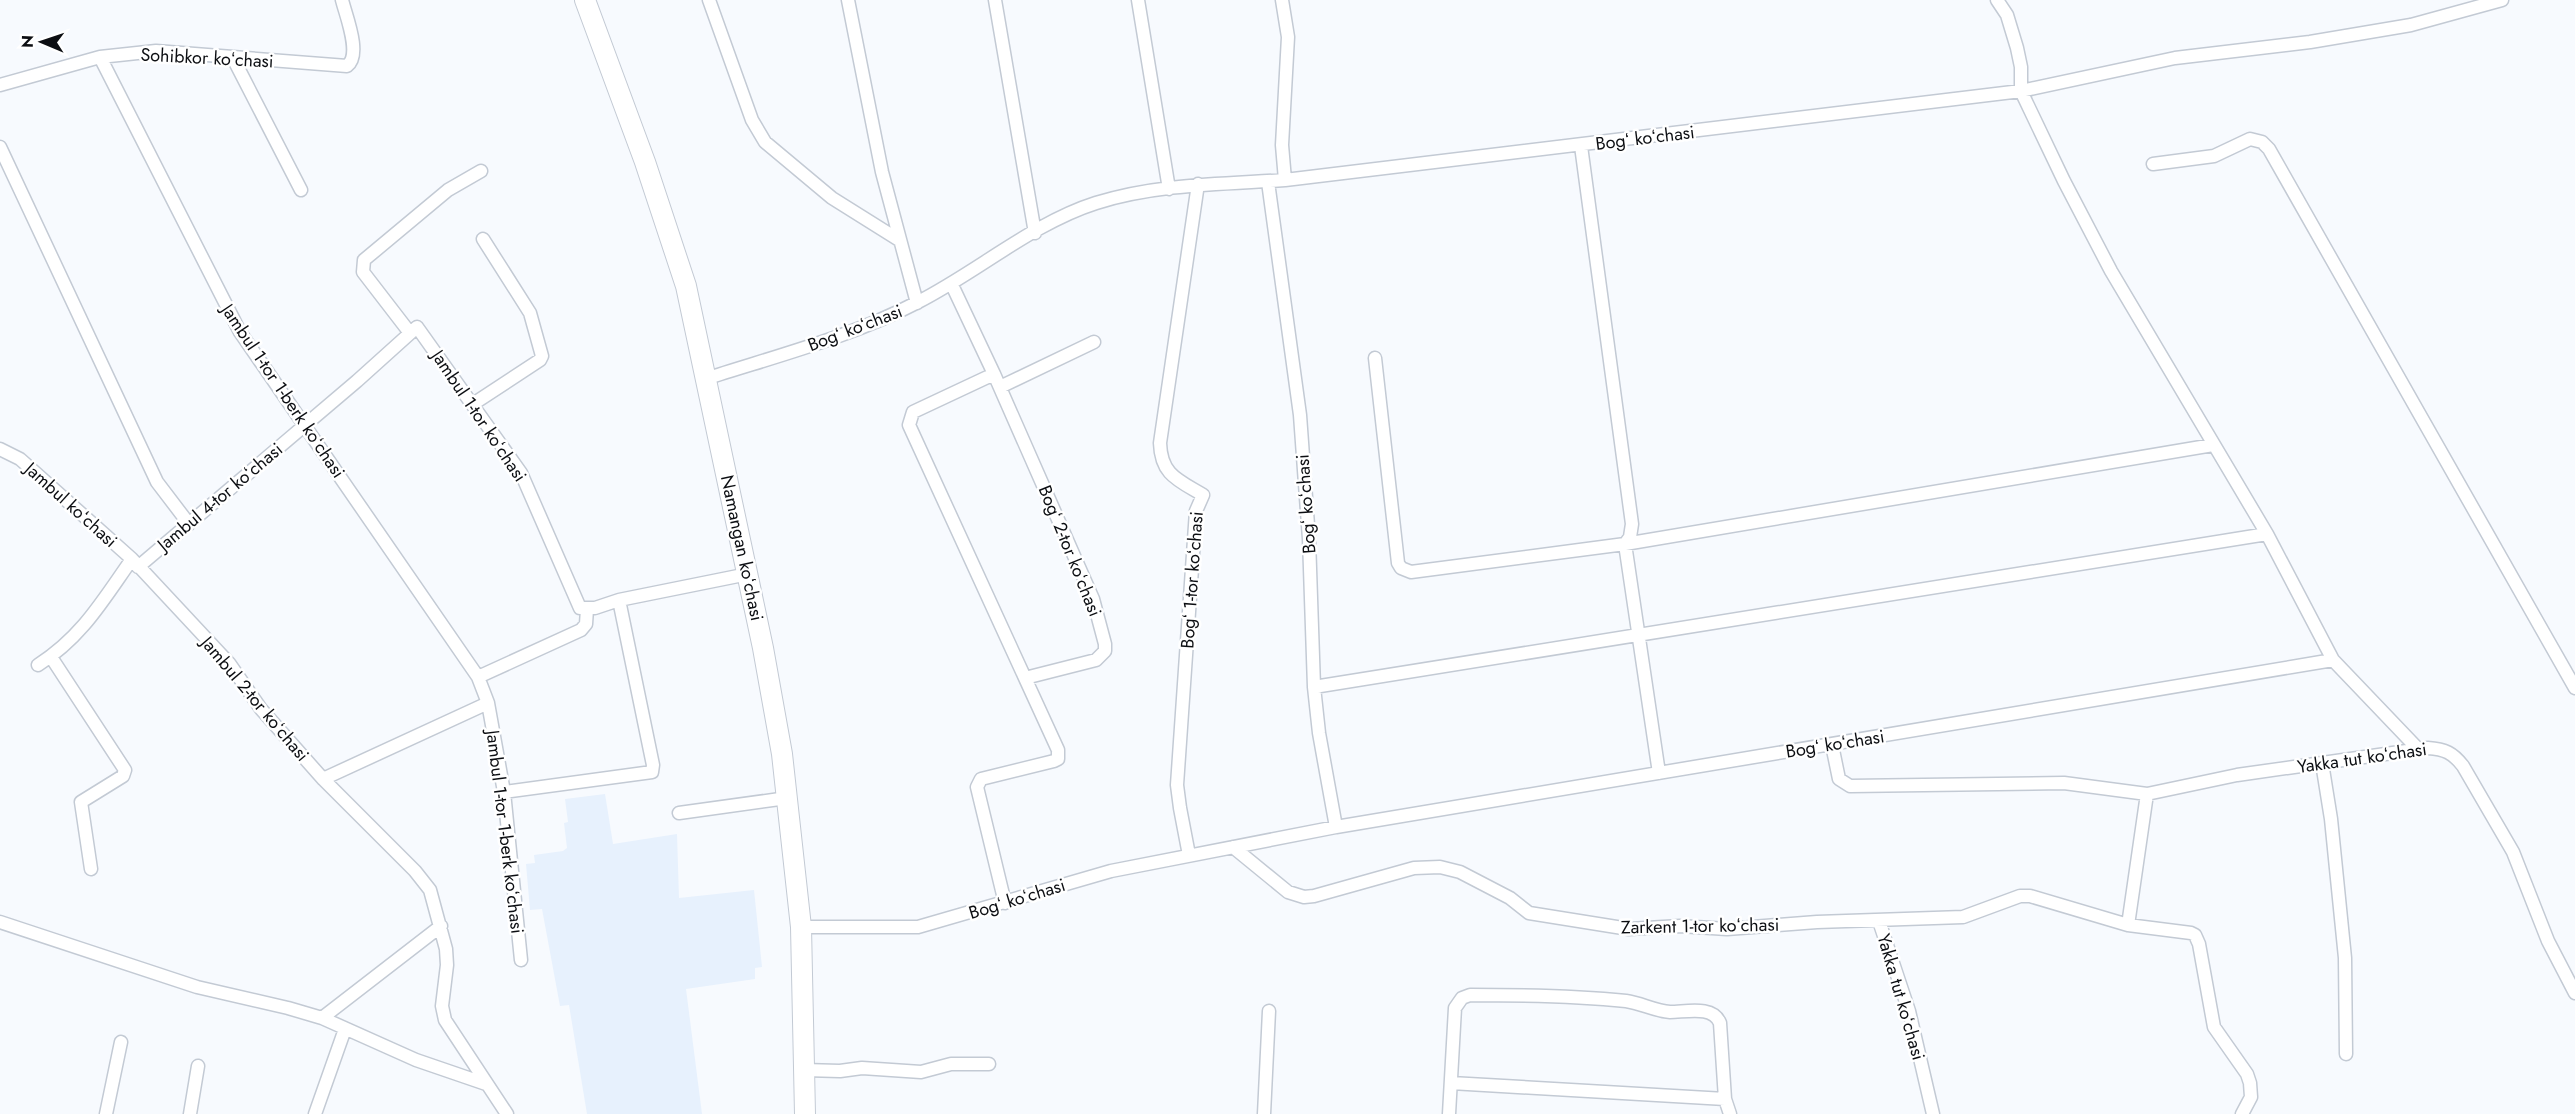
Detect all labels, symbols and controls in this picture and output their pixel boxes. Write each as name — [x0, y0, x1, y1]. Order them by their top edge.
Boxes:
north arrow — [12, 12, 72, 72]
text: N — [16, 35, 39, 48]
street label: Sohibkor koʻchasi — [140, 42, 274, 74]
street label: Bogʻ koʻchasi — [1594, 119, 1696, 157]
street label: Jambul 1-tor 1-berk koʻchasi — [214, 297, 351, 483]
street label: Bogʻ koʻchasi — [804, 298, 906, 358]
street label: Jambul 1-tor koʻchasi — [424, 343, 533, 487]
street label: Jambul 4-tor koʻchasi — [150, 437, 288, 559]
street label: Bogʻ koʻchasi — [1290, 453, 1322, 555]
street label: Jambul koʻchasi — [18, 455, 123, 554]
street label: Namangan koʻchasi — [714, 473, 770, 623]
street label: Bogʻ 2-tor koʻchasi — [1032, 482, 1108, 620]
street label: Bogʻ 1-tor koʻchasi — [1174, 511, 1210, 649]
street label: Jambul 2-tor koʻchasi — [194, 629, 315, 767]
street label: Bogʻ koʻchasi — [1784, 723, 1886, 765]
street label: Jambul 1-tor 1-berk koʻchasi — [479, 727, 530, 935]
street label: Yakka tut koʻchasi — [2296, 736, 2428, 780]
street label: Bogʻ koʻchasi — [966, 872, 1068, 926]
street label: Zarkent 1-tor koʻchasi — [1621, 912, 1779, 940]
street label: Yakka tut koʻchasi — [1871, 931, 1931, 1063]

